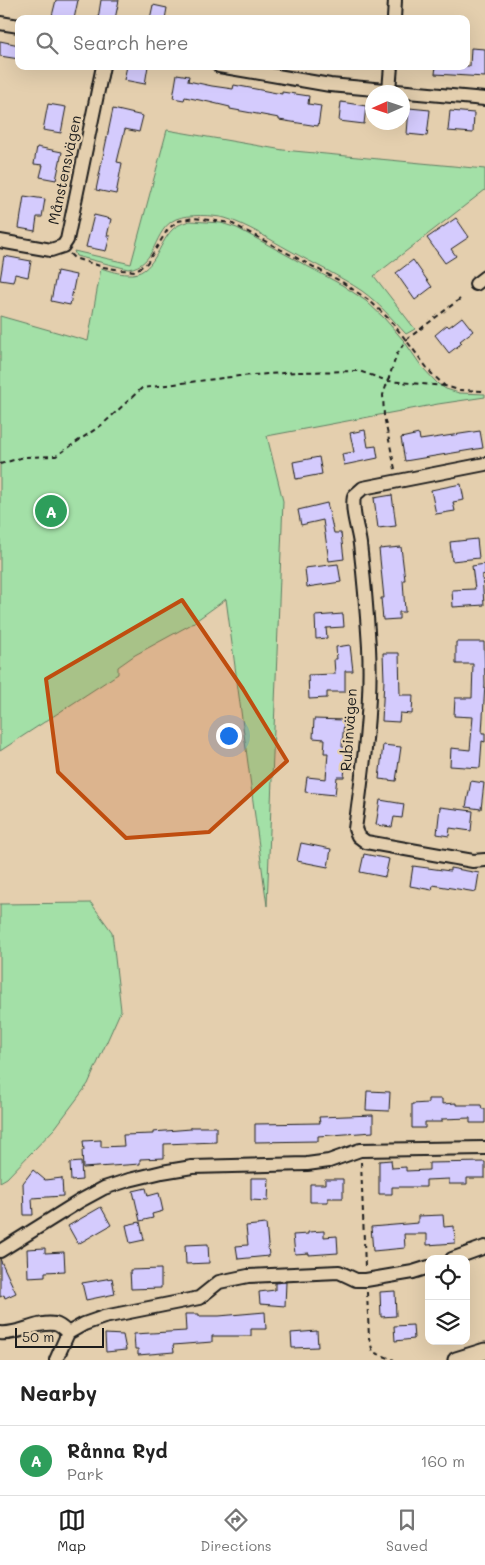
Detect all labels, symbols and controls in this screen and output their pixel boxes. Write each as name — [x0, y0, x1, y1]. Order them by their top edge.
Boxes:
search box — [15, 15, 470, 70]
icon: search — [33, 29, 61, 57]
text: Search here — [73, 30, 189, 55]
north arrow — [365, 85, 410, 130]
street label: Månstensvägen — [43, 113, 85, 226]
pin: A — [35, 492, 67, 530]
street label: Rubinvägen — [335, 688, 361, 772]
your location — [216, 723, 242, 749]
map controls — [425, 1255, 470, 1345]
button: locate — [425, 1255, 470, 1300]
button: layers — [425, 1300, 470, 1345]
scale bar — [15, 1325, 104, 1348]
text: 50 m — [22, 1327, 54, 1346]
text: Nearby — [20, 1379, 97, 1406]
text: Rånna Ryd — [67, 1438, 168, 1463]
text: A — [30, 1450, 42, 1471]
text: 160 m — [420, 1450, 465, 1471]
text: Park — [67, 1463, 103, 1484]
tab: Map — [57, 1506, 86, 1555]
tab: Directions — [200, 1506, 272, 1555]
tab: Saved — [386, 1506, 428, 1555]

